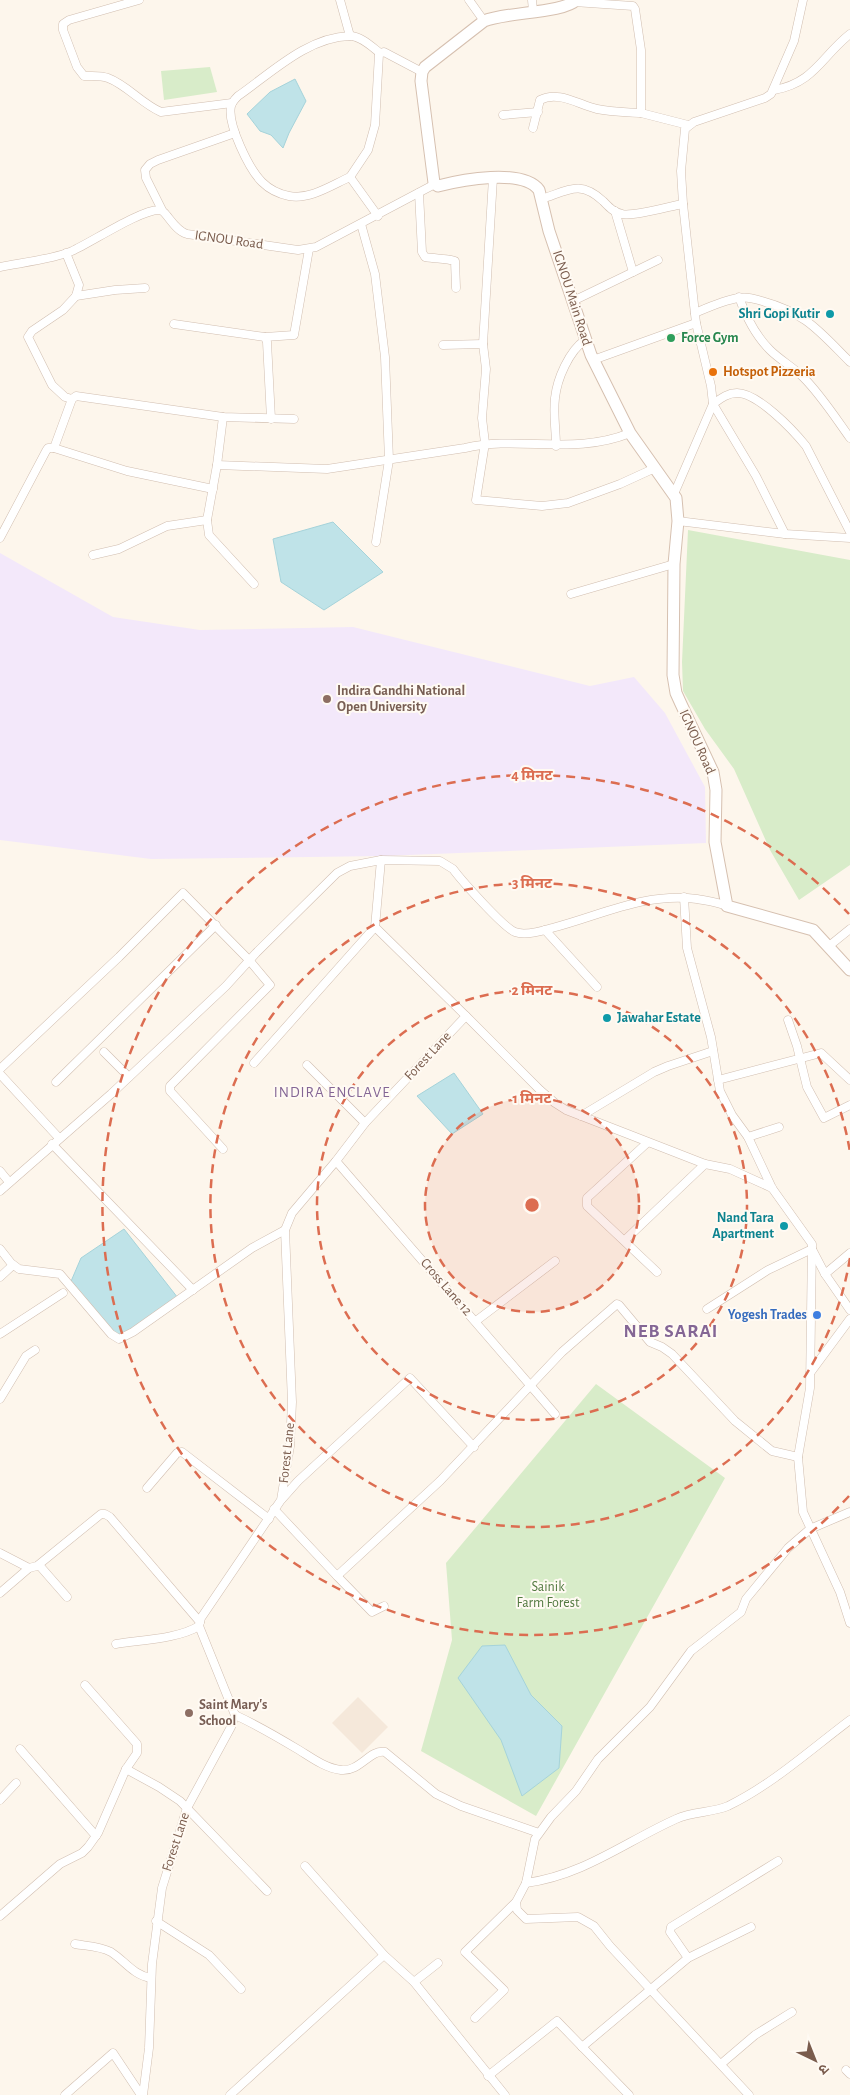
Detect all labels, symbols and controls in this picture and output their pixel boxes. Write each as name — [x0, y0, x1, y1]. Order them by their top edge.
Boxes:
street label: IGNOU Road — [194, 228, 264, 252]
street label: IGNOU Main Road — [550, 249, 594, 347]
place label: Shri Gopi Kutir — [738, 307, 820, 321]
marker: Shri Gopi Kutir — [824, 308, 836, 320]
place label: Force Gym — [681, 331, 738, 345]
marker: Force Gym — [665, 332, 677, 344]
place label: Hotspot Pizzeria — [723, 365, 816, 379]
marker: Hotspot Pizzeria — [707, 366, 719, 378]
place label: Indira Gandhi National Open University — [337, 684, 465, 714]
marker: Indira Gandhi National Open University — [321, 693, 333, 705]
street label: IGNOU Road — [677, 708, 717, 776]
text: 4 मिनट — [511, 767, 554, 783]
text: 3 मिनट — [512, 875, 553, 891]
text: 2 मिनट — [512, 982, 553, 998]
place label: Jawahar Estate — [617, 1011, 701, 1025]
marker: Jawahar Estate — [601, 1012, 613, 1024]
street label: Forest Lane — [402, 1029, 454, 1083]
district label: INDIRA ENCLAVE — [274, 1085, 390, 1100]
text: 1 मिनट — [512, 1090, 553, 1106]
centre of rings — [523, 1196, 541, 1214]
place label: Nand Tara Apartment — [712, 1211, 774, 1241]
marker: Nand Tara Apartment — [778, 1220, 790, 1232]
street label: Cross Lane 12 — [418, 1256, 474, 1318]
place label: Yogesh Trades — [728, 1308, 807, 1322]
marker: Yogesh Trades — [811, 1309, 823, 1321]
district label: NEB SARAI — [624, 1322, 718, 1341]
street label: Forest Lane — [277, 1422, 297, 1484]
park label: Sainik Farm Forest — [517, 1580, 580, 1610]
place label: Saint Mary's School — [199, 1698, 267, 1728]
marker: Saint Mary's School — [183, 1707, 195, 1719]
street label: Forest Lane — [160, 1811, 192, 1873]
north arrow — [790, 2035, 840, 2085]
text: उ — [815, 2061, 831, 2077]

